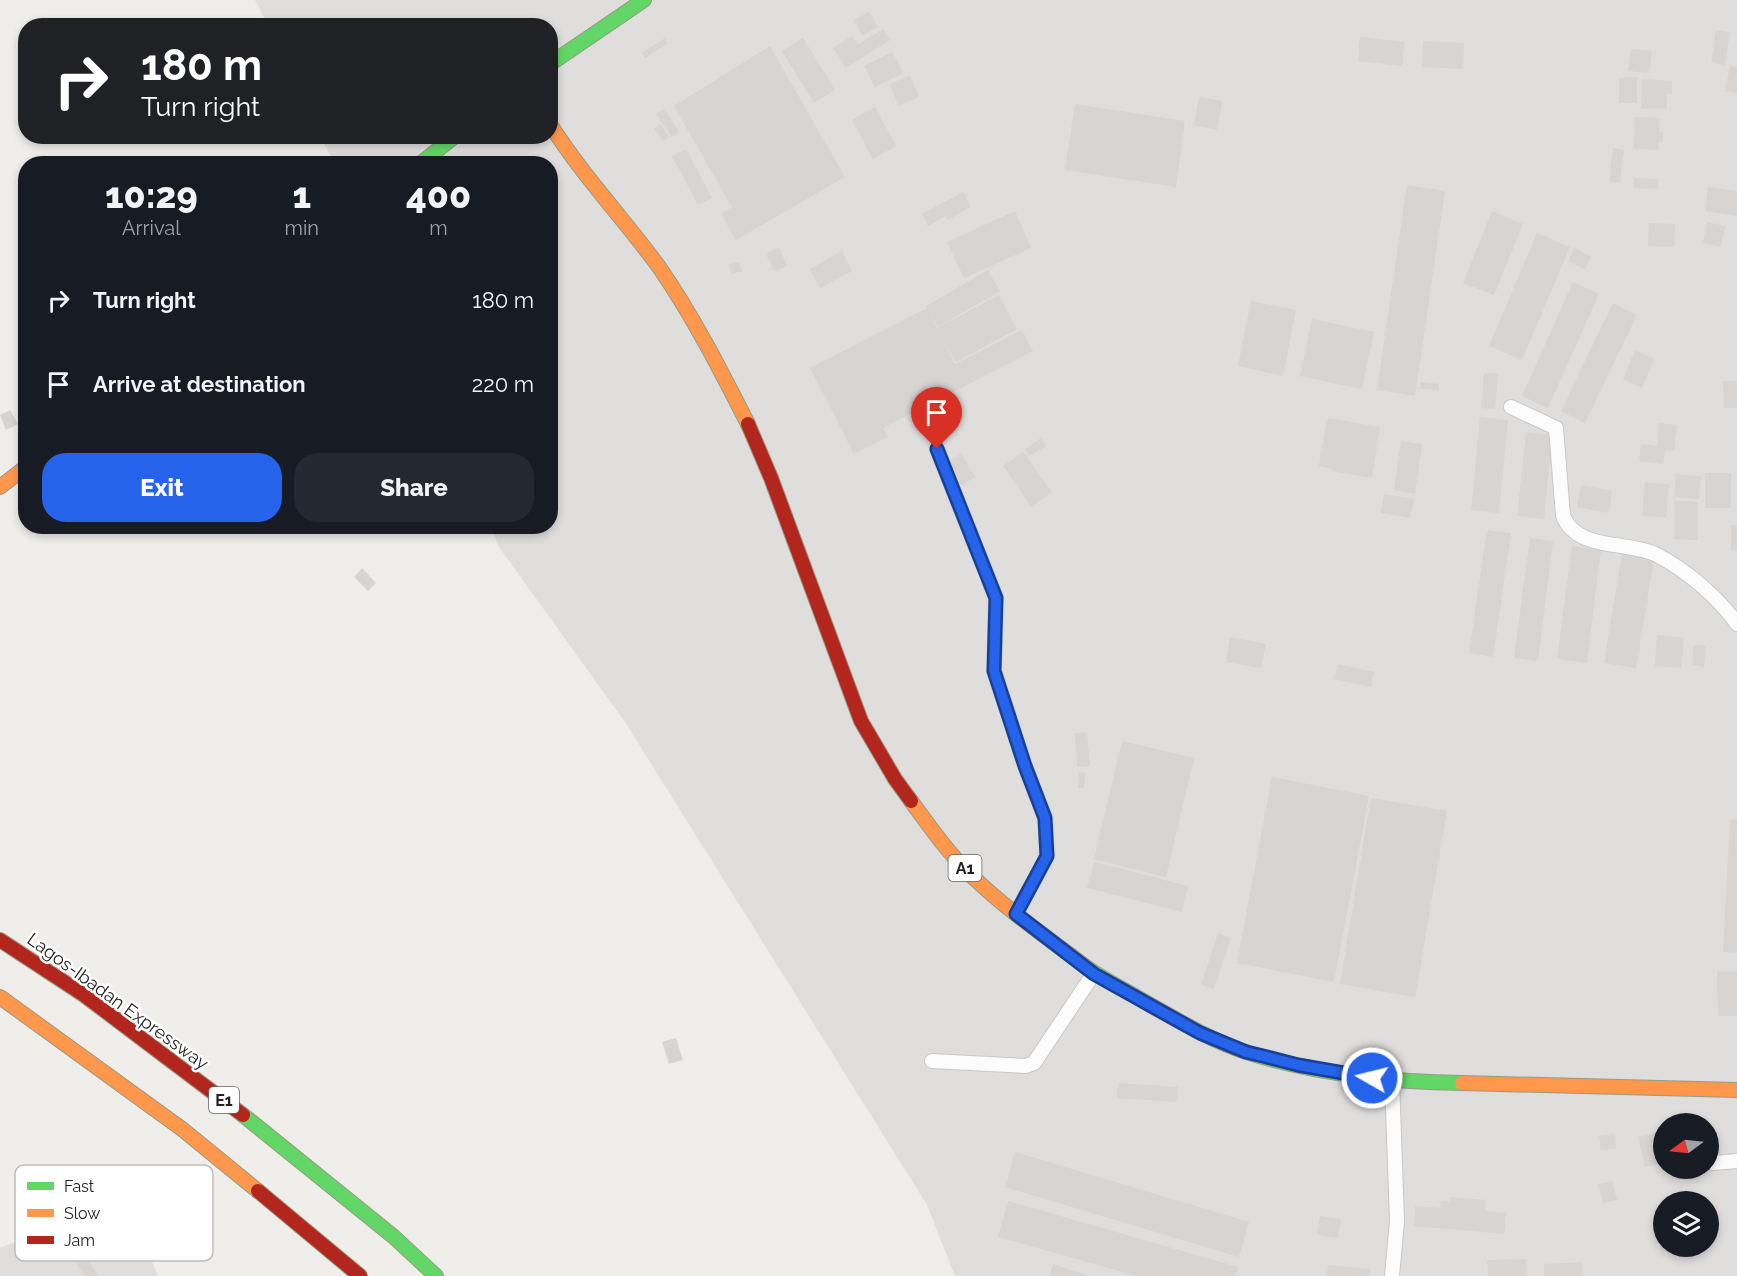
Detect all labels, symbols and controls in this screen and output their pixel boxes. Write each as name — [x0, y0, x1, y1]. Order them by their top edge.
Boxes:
text: 180 m — [141, 41, 262, 90]
icon: right — [42, 42, 120, 120]
text: Turn right — [141, 91, 260, 122]
text: 10:29 — [105, 174, 198, 216]
text: 1 — [292, 174, 311, 216]
text: 400 — [406, 174, 471, 216]
text: Arrival — [122, 216, 181, 240]
text: min — [285, 216, 319, 240]
text: m — [429, 216, 448, 240]
icon: right — [42, 284, 75, 317]
text: Turn right — [93, 287, 196, 313]
text: 180 m — [472, 287, 534, 313]
icon: arrive — [42, 368, 75, 401]
text: Arrive at destination — [93, 371, 306, 397]
text: 220 m — [472, 371, 534, 397]
pin — [911, 387, 962, 449]
icon: arrive — [920, 396, 953, 429]
button: Exit — [42, 453, 282, 522]
button: Share — [294, 453, 534, 522]
road number: A1 — [948, 855, 982, 881]
street label: Lagos-Ibadan Expressway — [23, 928, 213, 1074]
position arrow — [1340, 1046, 1404, 1110]
road number: E1 — [209, 1087, 239, 1113]
north arrow — [1653, 1113, 1719, 1179]
map controls — [1653, 1113, 1719, 1257]
legend — [15, 1165, 213, 1261]
text: Fast — [64, 1177, 95, 1196]
button: layers — [1653, 1191, 1719, 1257]
text: Slow — [64, 1204, 100, 1223]
text: Jam — [64, 1231, 95, 1250]

